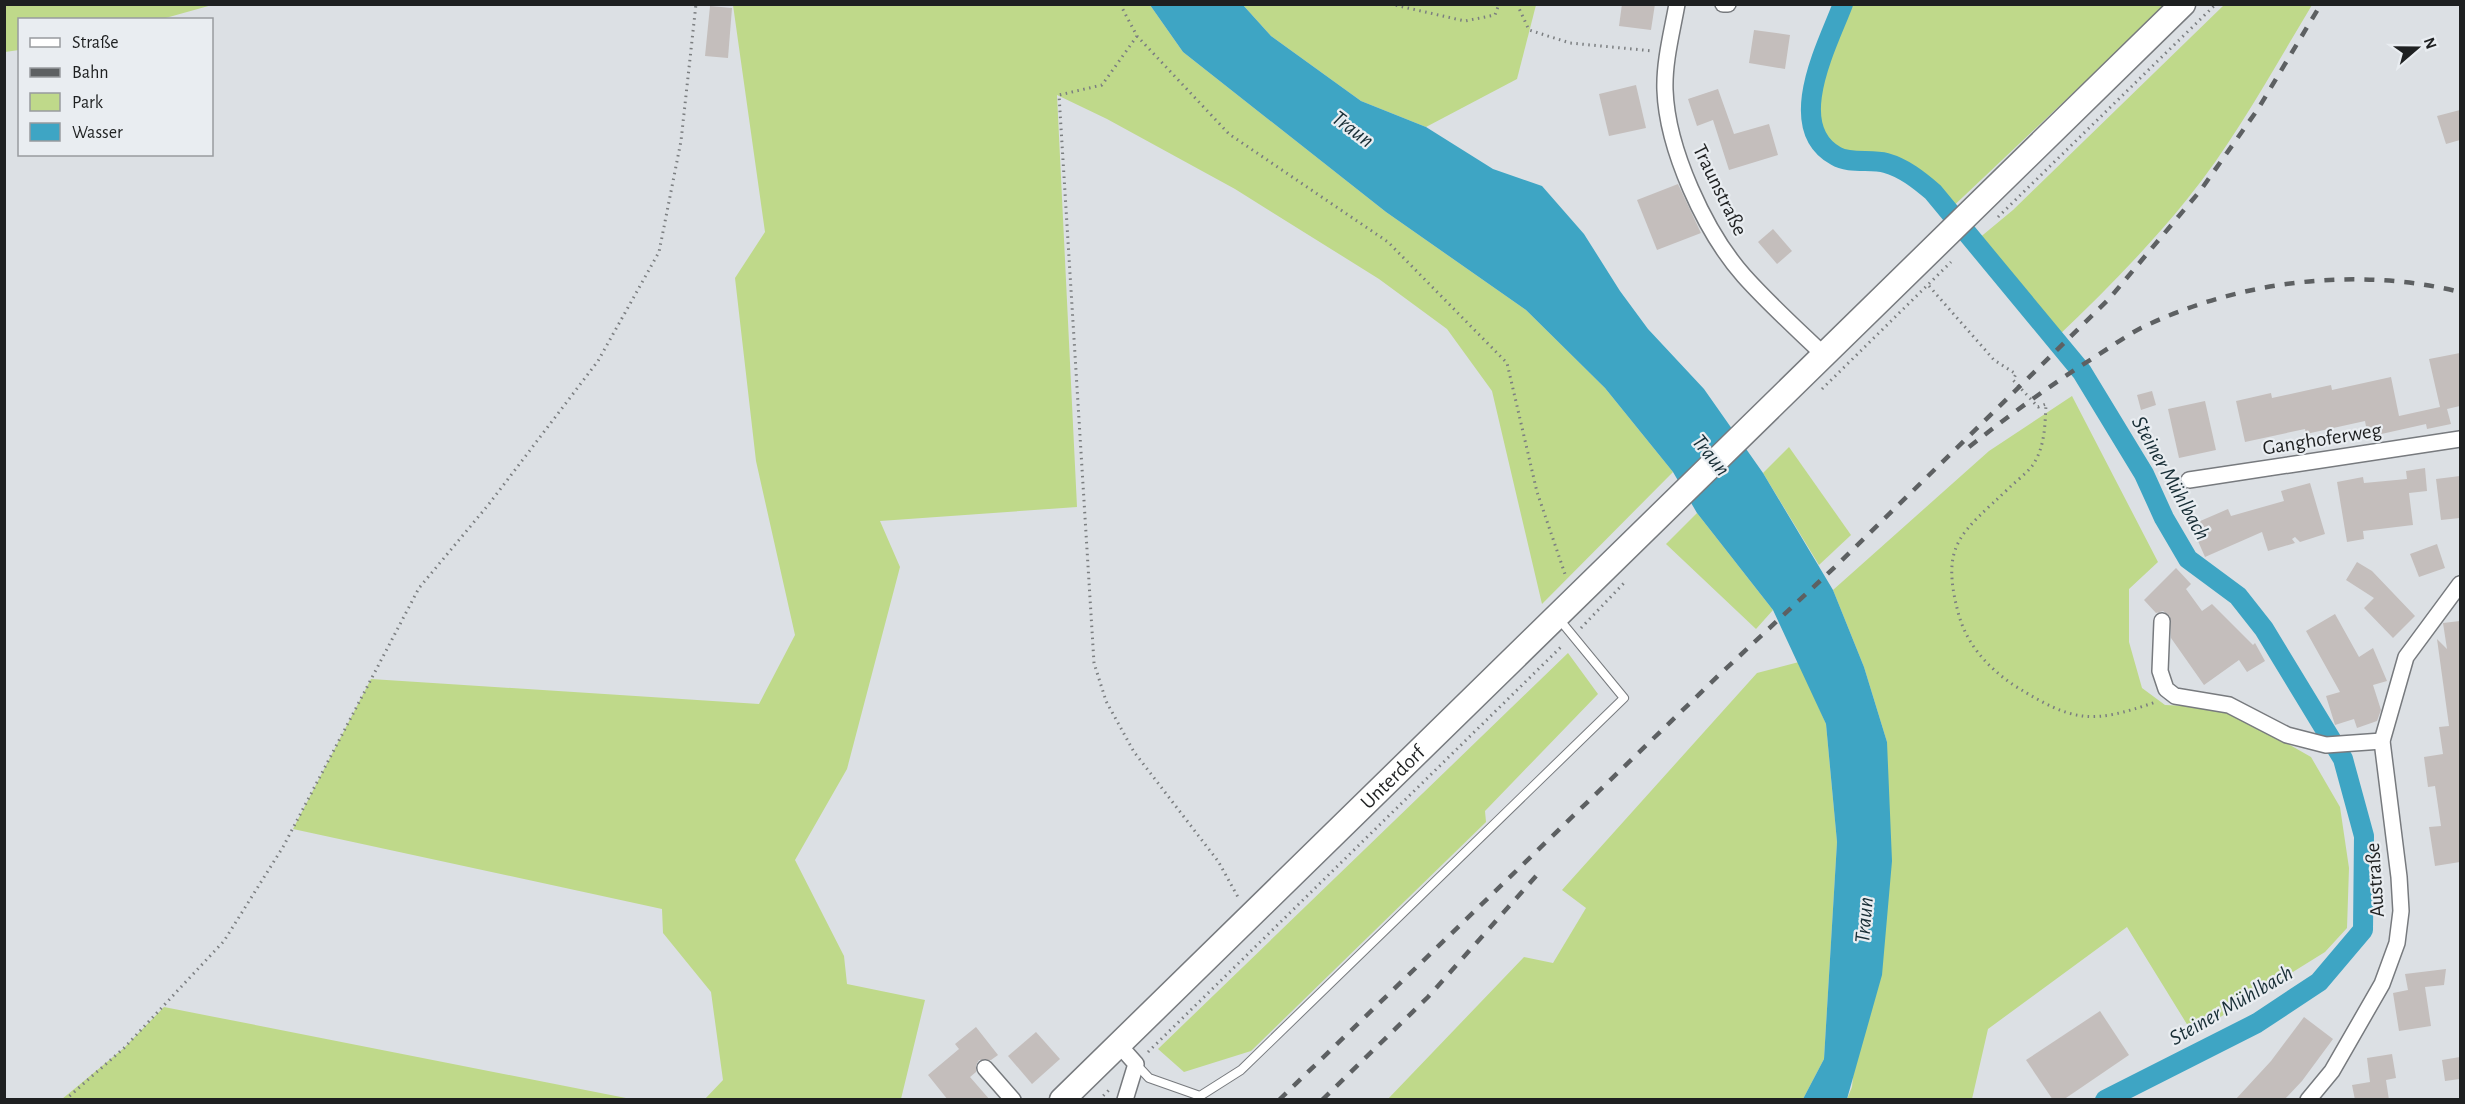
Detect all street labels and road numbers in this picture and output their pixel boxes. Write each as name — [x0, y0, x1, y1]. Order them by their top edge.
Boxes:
street label: Traunstraße — [1689, 141, 1751, 239]
street label: Ganghoferweg — [2261, 419, 2384, 459]
street label: Unterdorf — [1356, 740, 1430, 813]
street label: Austraße — [2362, 842, 2388, 918]

